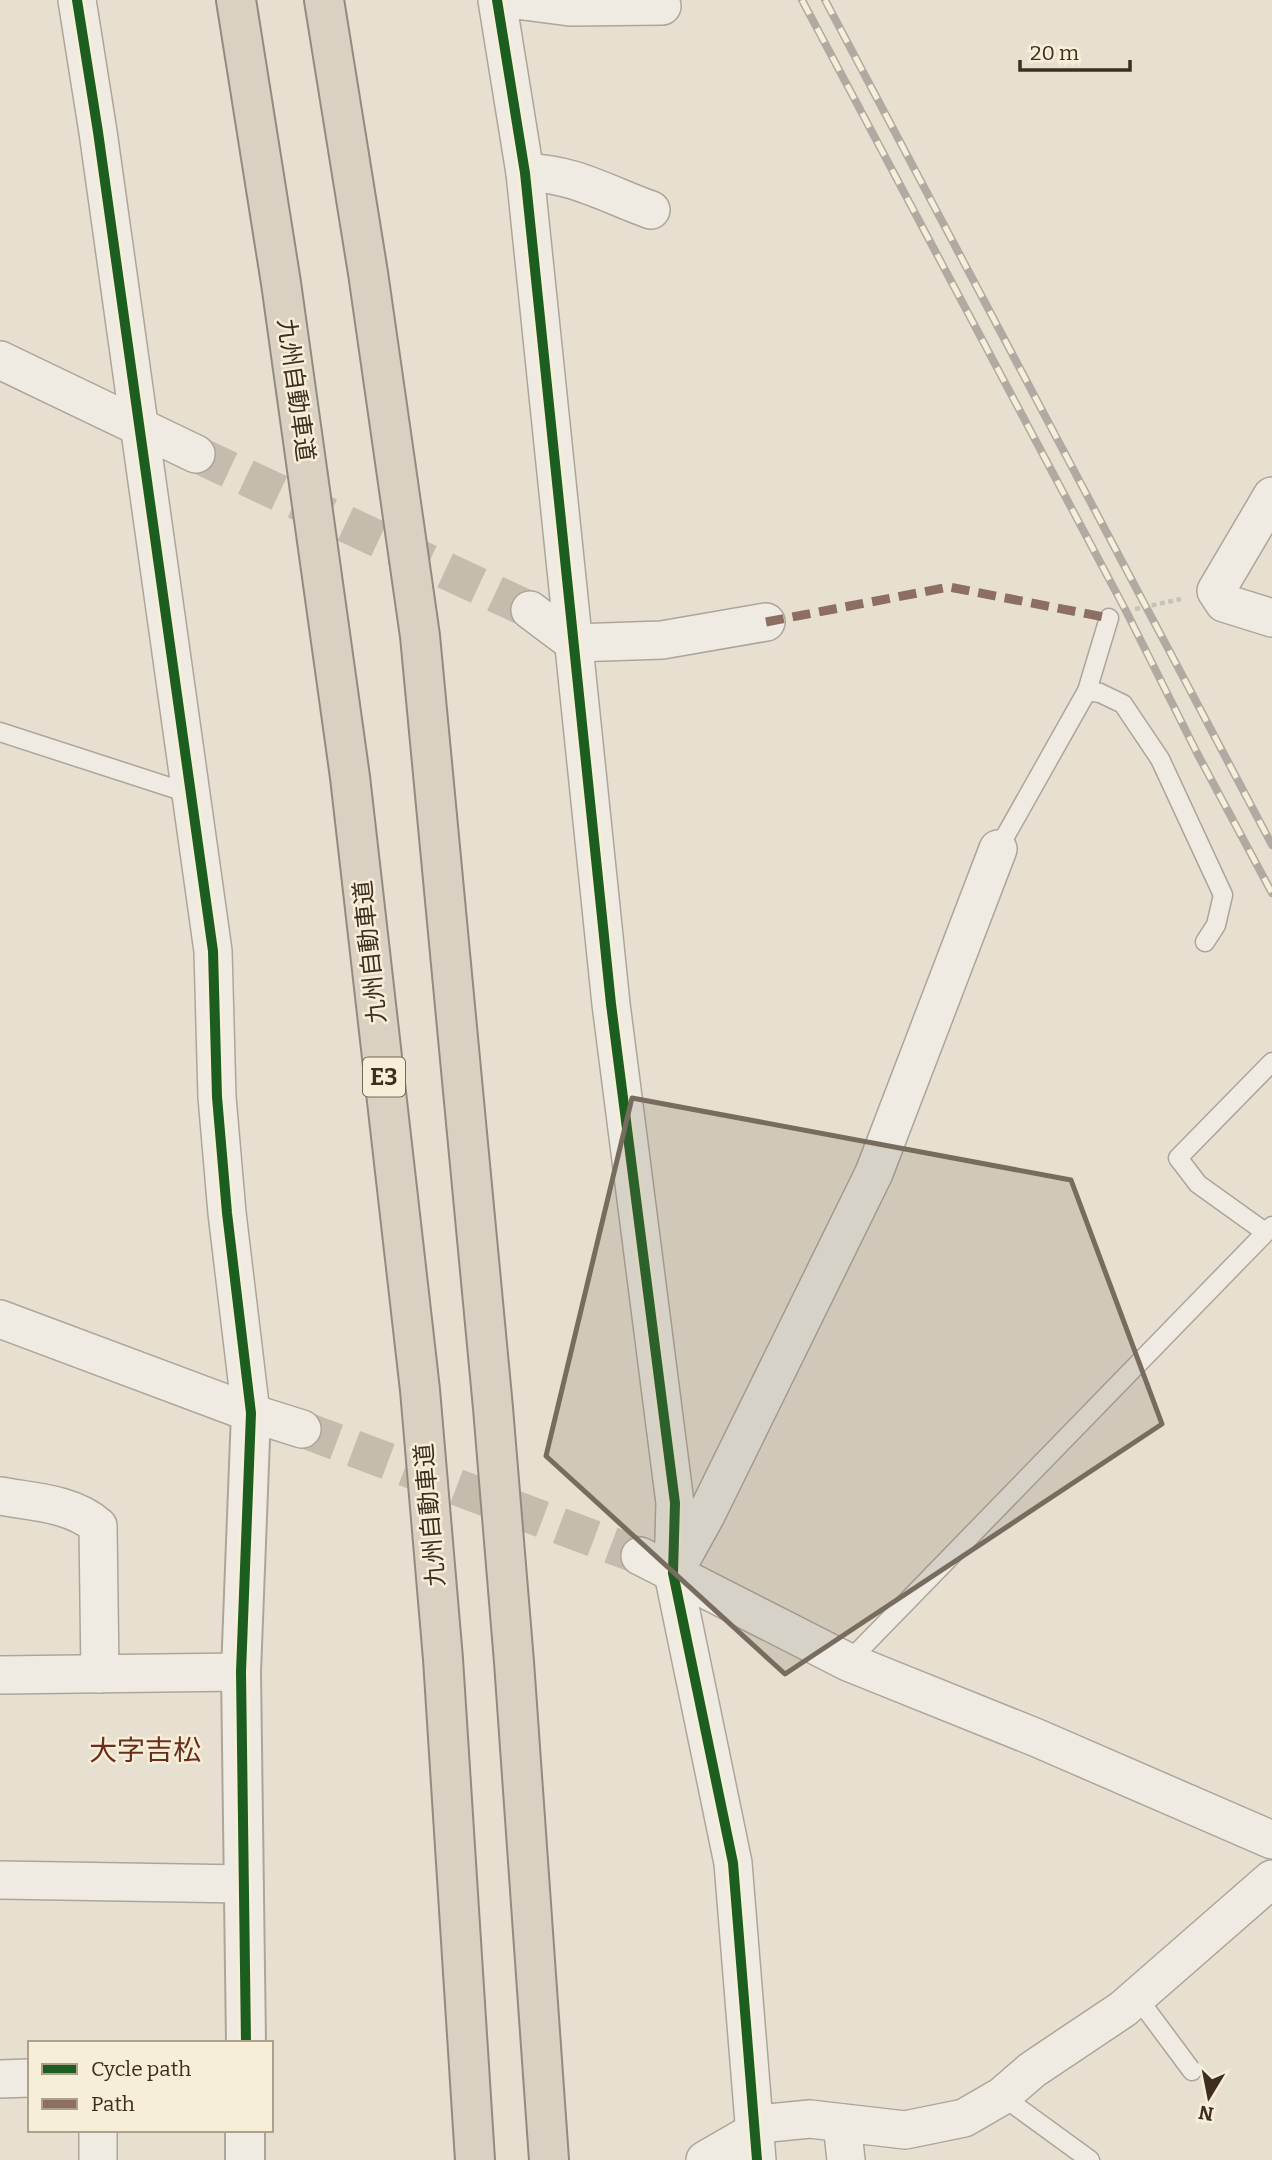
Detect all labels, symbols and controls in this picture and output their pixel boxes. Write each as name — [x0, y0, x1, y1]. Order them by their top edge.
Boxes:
scale bar — [1020, 28, 1130, 72]
text: 20 m — [1030, 40, 1079, 66]
street label: 九州自動車道 — [272, 317, 320, 463]
street label: 九州自動車道 — [349, 879, 391, 1025]
road number: E3 — [363, 1058, 405, 1096]
street label: 九州自動車道 — [410, 1442, 450, 1588]
district label: 大字吉松 — [89, 1734, 201, 1767]
legend — [28, 2041, 273, 2132]
text: Cycle path — [91, 2056, 191, 2082]
north arrow — [1174, 2062, 1244, 2132]
text: Path — [91, 2091, 135, 2117]
text: N — [1197, 2101, 1215, 2126]

